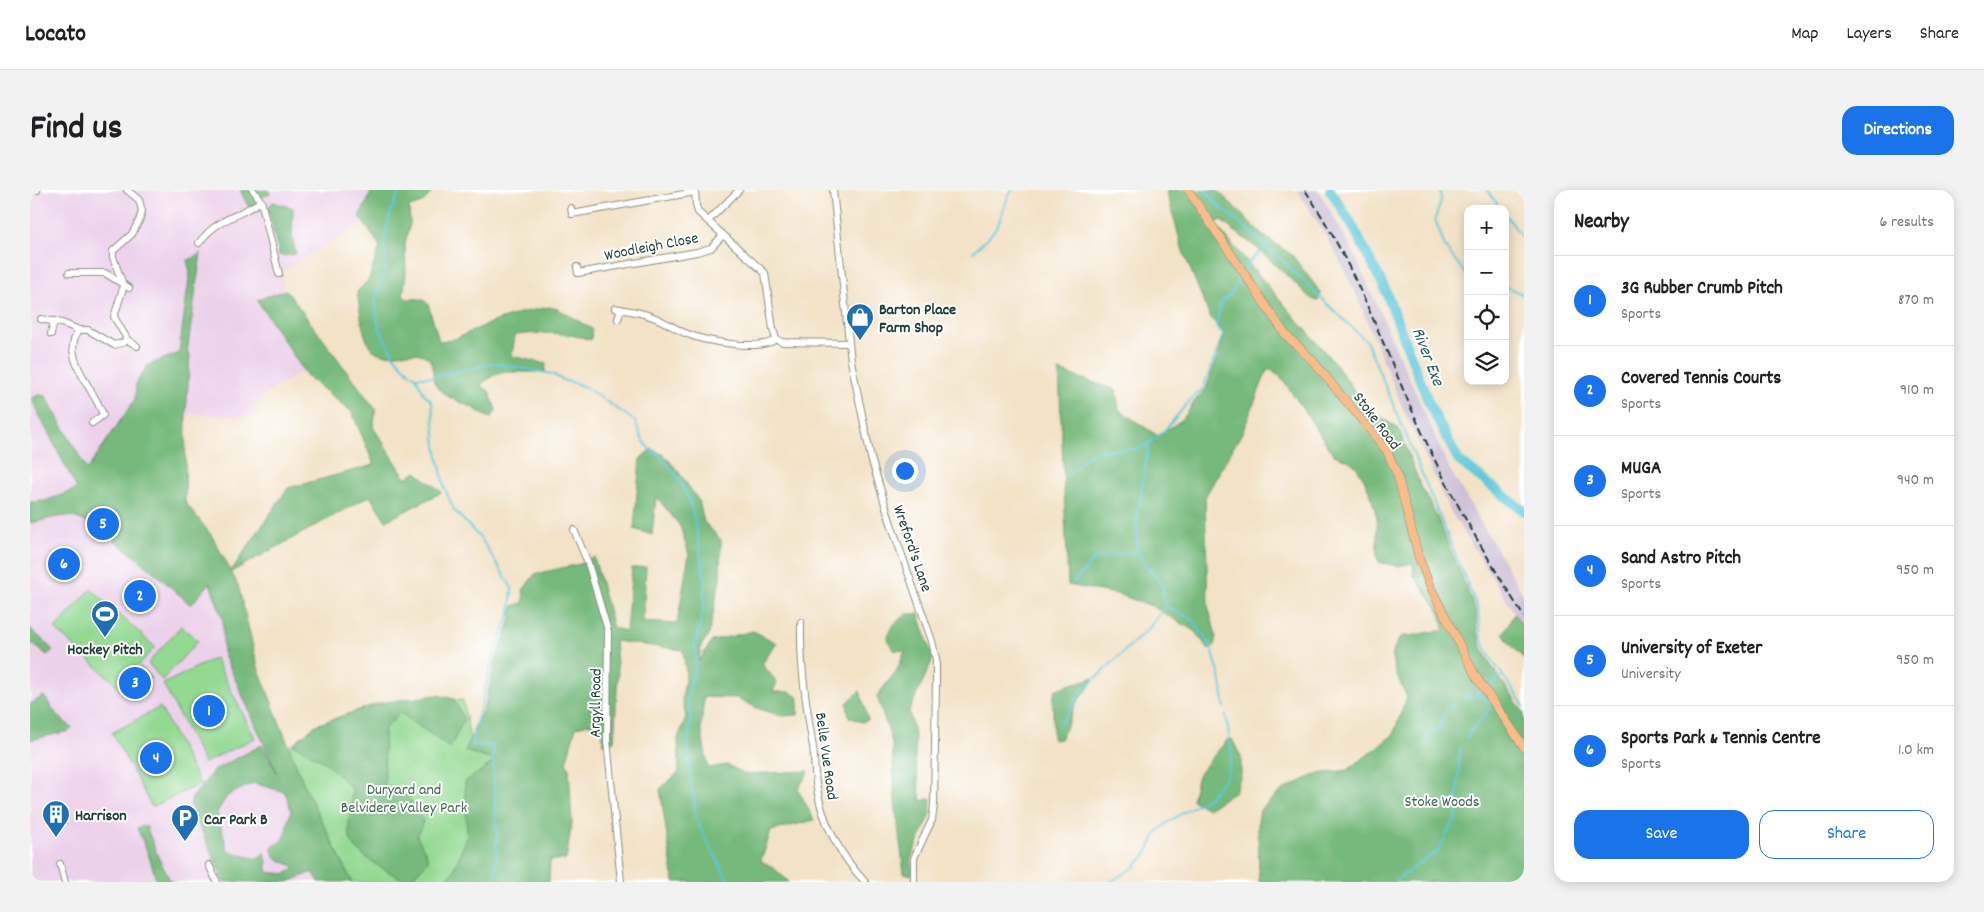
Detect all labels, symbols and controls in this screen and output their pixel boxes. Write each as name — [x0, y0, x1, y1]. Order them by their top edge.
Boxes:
text: Locato — [25, 18, 86, 52]
text: Map — [1791, 22, 1818, 47]
text: Layers — [1846, 22, 1892, 47]
text: Share — [1920, 22, 1959, 47]
text: Find us — [30, 105, 122, 155]
button: Directions — [1842, 106, 1954, 155]
map controls — [1464, 205, 1509, 385]
button: + — [1464, 205, 1509, 250]
text: Nearby — [1574, 208, 1629, 238]
text: 6 results — [1879, 211, 1934, 234]
street label: Woodleigh Close — [603, 227, 700, 268]
button: − — [1464, 250, 1509, 295]
text: 3G Rubber Crumb Pitch — [1621, 276, 1783, 303]
text: 1 — [1588, 289, 1592, 312]
text: 870 m — [1898, 289, 1934, 312]
button: locate — [1464, 295, 1509, 340]
place label: Barton Place Farm Shop — [879, 299, 956, 340]
shop icon: Barton Place Farm Shop — [845, 302, 875, 341]
text: Sports — [1621, 303, 1661, 326]
water label: River Exe — [1404, 324, 1450, 391]
button: layers — [1464, 340, 1509, 385]
text: Covered Tennis Courts — [1621, 366, 1781, 393]
text: 2 — [1587, 379, 1594, 402]
text: 910 m — [1900, 379, 1934, 402]
street label: Stoke Road — [1347, 388, 1405, 455]
text: Sports — [1621, 393, 1661, 416]
text: MUGA — [1621, 456, 1661, 483]
your location — [892, 458, 918, 484]
text: 3 — [1586, 469, 1594, 492]
text: 940 m — [1897, 469, 1934, 492]
text: Sports — [1621, 483, 1661, 506]
street label: Wreford's Lane — [886, 502, 937, 595]
pin: 5 — [87, 505, 119, 543]
pin: 6 — [48, 545, 80, 583]
text: Sand Astro Pitch — [1621, 546, 1741, 573]
text: 4 — [1587, 559, 1593, 582]
text: 950 m — [1896, 559, 1934, 582]
text: Sports — [1621, 573, 1661, 596]
pin: 2 — [124, 577, 156, 615]
sports icon: Hockey Pitch — [90, 599, 120, 638]
text: University of Exeter — [1621, 636, 1762, 663]
place label: Hockey Pitch — [67, 639, 143, 662]
text: 5 — [1586, 649, 1594, 672]
text: 950 m — [1896, 649, 1934, 672]
text: University — [1621, 663, 1681, 686]
pin: 3 — [119, 664, 151, 702]
street label: Argyll Road — [584, 668, 609, 738]
pin: 1 — [193, 692, 225, 730]
street label: Belle Vue Road — [808, 711, 843, 802]
text: Sports Park & Tennis Centre — [1621, 726, 1821, 753]
pin: 4 — [140, 739, 172, 777]
text: 6 — [1586, 739, 1594, 762]
text: 1.0 km — [1898, 739, 1934, 762]
text: Sports — [1621, 753, 1661, 776]
park label: Duryard and Belvidere Valley Park — [341, 779, 467, 820]
park label: Stoke Woods — [1404, 791, 1480, 814]
building icon: Harrison — [41, 799, 71, 838]
parking icon: Car Park B — [170, 803, 200, 842]
place label: Harrison — [75, 805, 127, 828]
place label: Car Park B — [204, 809, 268, 832]
button: Save — [1574, 810, 1749, 859]
button: Share — [1759, 810, 1934, 859]

